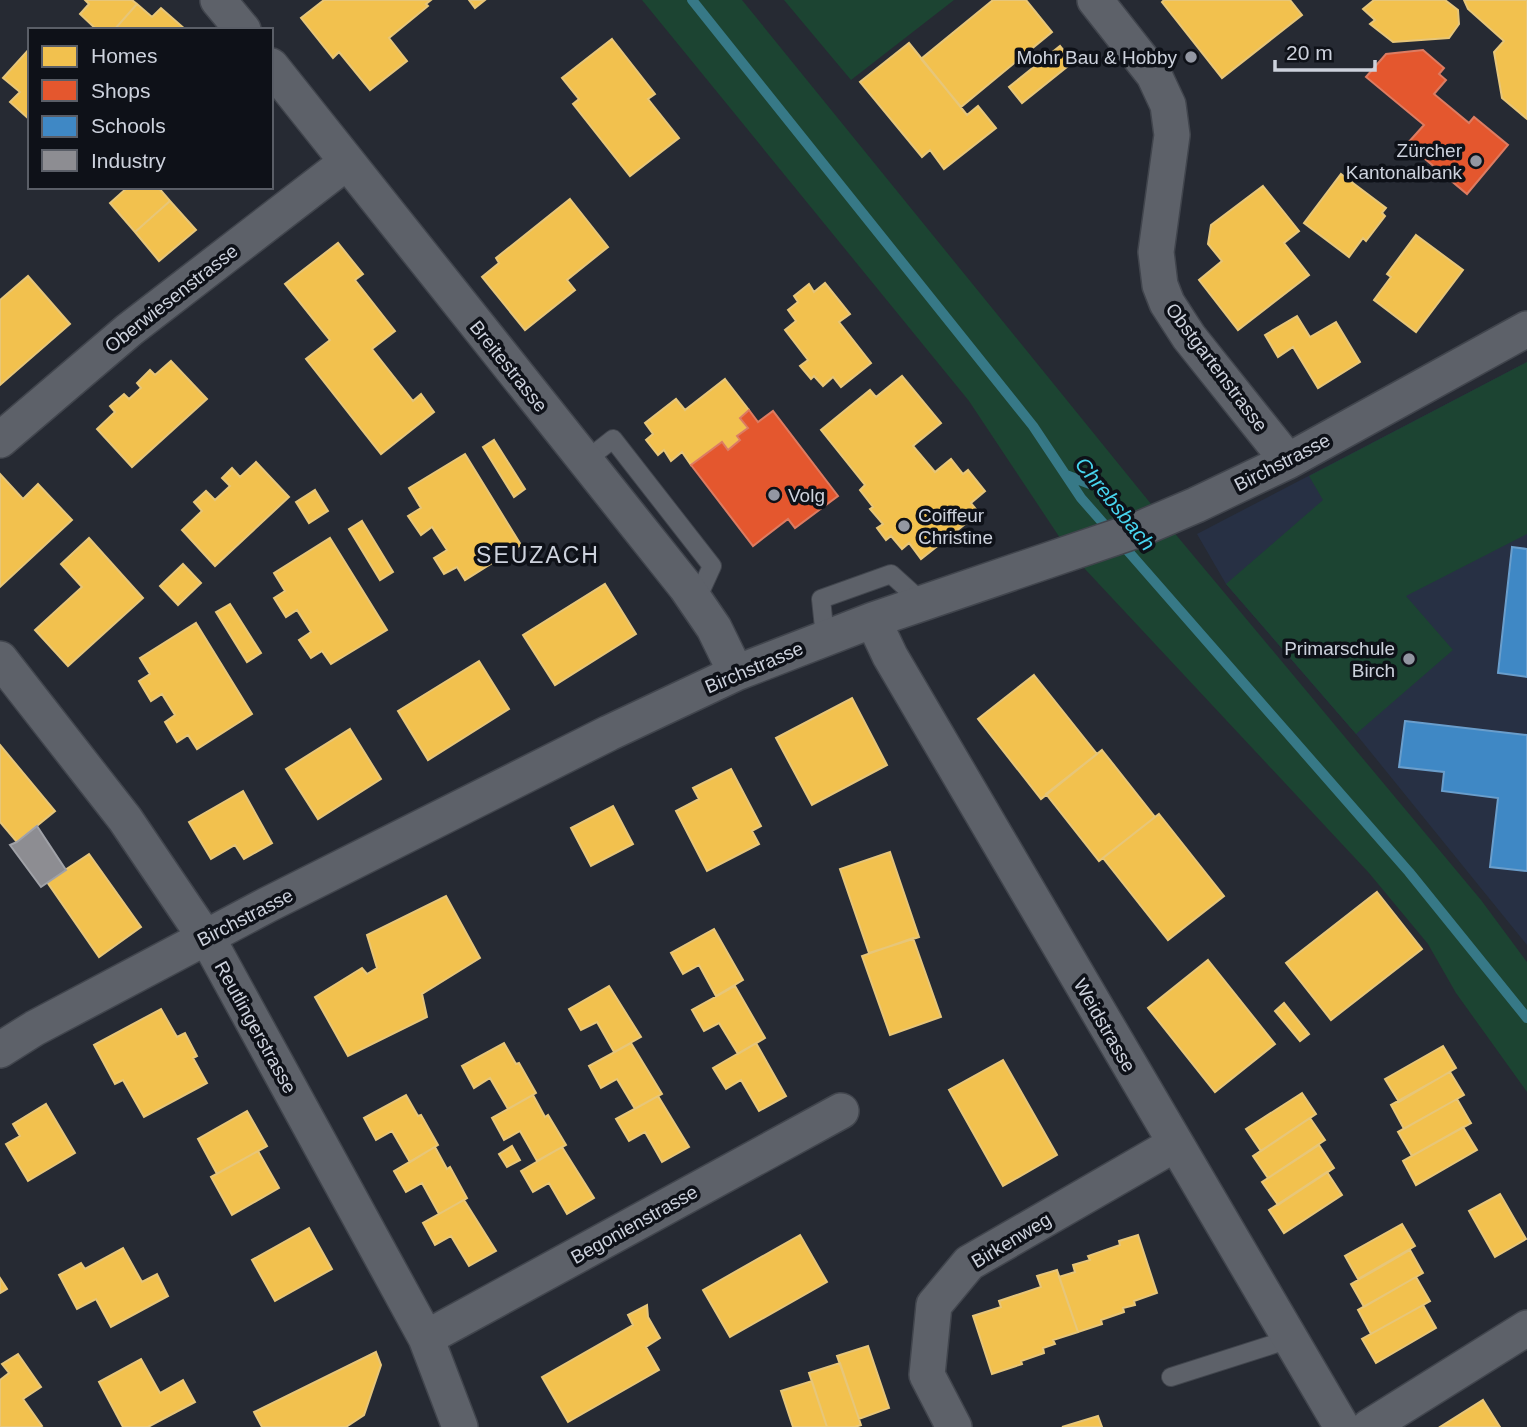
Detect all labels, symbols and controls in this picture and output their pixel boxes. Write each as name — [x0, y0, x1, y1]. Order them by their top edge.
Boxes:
legend — [28, 28, 273, 189]
scale bar — [1275, 28, 1375, 72]
text: 20 m — [1286, 41, 1333, 64]
text: Homes — [91, 44, 158, 67]
place label: Mohr Bau & Hobby — [1016, 47, 1177, 68]
marker: Mohr Bau & Hobby — [1183, 49, 1199, 65]
text: Shops — [91, 79, 151, 102]
text: Schools — [91, 114, 166, 137]
place label: Zürcher Kantonalbank — [1346, 140, 1463, 183]
text: Industry — [91, 149, 166, 172]
marker: Zürcher Kantonalbank — [1468, 153, 1484, 169]
street label: Oberwiesenstrasse — [101, 240, 242, 357]
street label: Obstgartenstrasse — [1161, 299, 1272, 436]
street label: Breitestrasse — [466, 317, 552, 416]
street label: Birchstrasse — [1231, 429, 1334, 496]
water label: Chrebsbach — [1071, 452, 1160, 555]
place label: Volg — [788, 485, 825, 506]
marker: Volg — [766, 487, 782, 503]
place label: Coiffeur Christine — [918, 505, 993, 548]
marker: Coiffeur Christine — [896, 518, 912, 534]
district label: SEUZACH — [476, 542, 600, 568]
street label: Birchstrasse — [702, 637, 806, 698]
place label: Primarschule Birch — [1284, 638, 1395, 681]
marker: Primarschule Birch — [1401, 651, 1417, 667]
street label: Birchstrasse — [194, 884, 297, 951]
street label: Reutlingerstrasse — [211, 957, 301, 1097]
street label: Weidstrasse — [1069, 975, 1140, 1076]
street label: Begonienstrasse — [567, 1181, 701, 1268]
street label: Birkenweg — [968, 1209, 1055, 1272]

